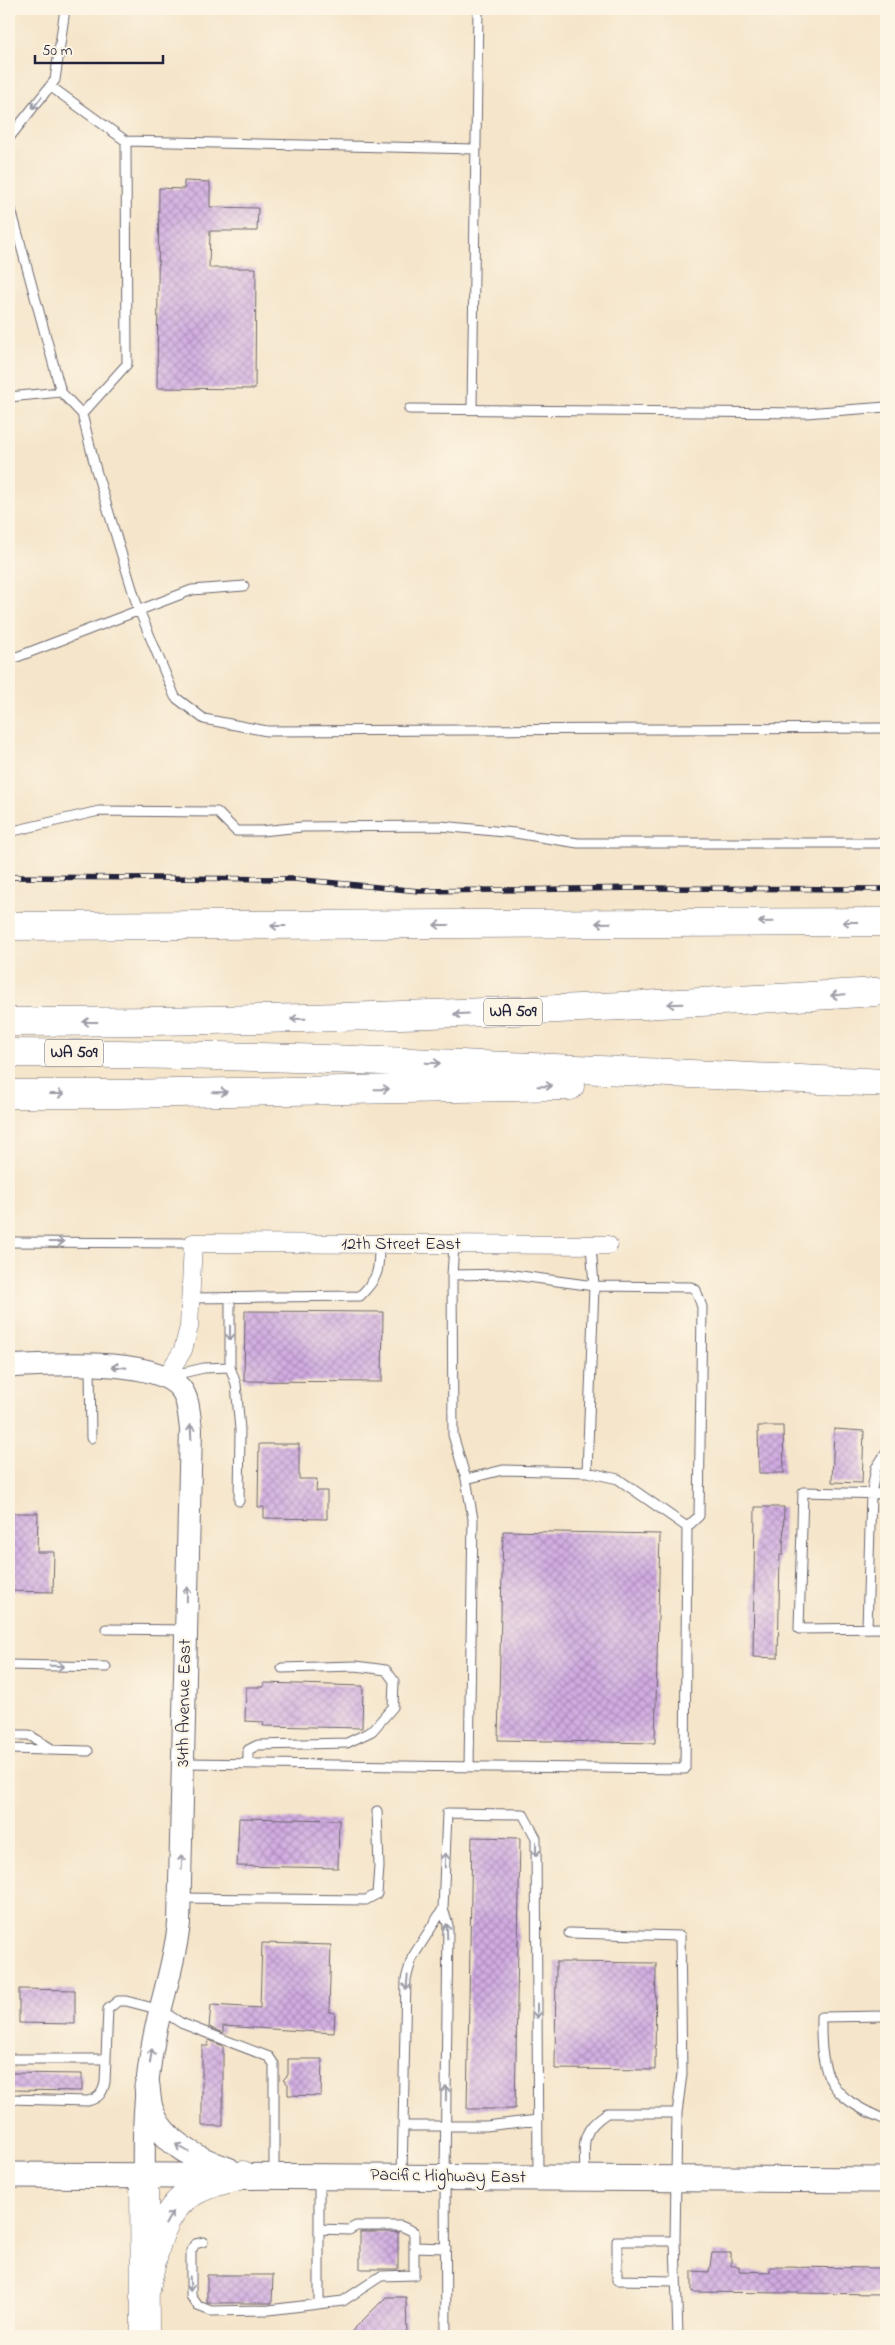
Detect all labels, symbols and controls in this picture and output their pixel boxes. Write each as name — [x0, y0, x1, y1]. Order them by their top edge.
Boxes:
scale bar — [35, 32, 162, 64]
text: 50 m — [42, 40, 73, 62]
one-way arrow — [31, 96, 42, 109]
one-way arrow — [758, 917, 774, 927]
one-way arrow — [843, 917, 859, 926]
one-way arrow — [595, 918, 612, 928]
one-way arrow — [433, 920, 449, 930]
one-way arrow — [270, 921, 286, 931]
one-way arrow — [830, 990, 846, 999]
road number: WA 509 — [484, 999, 542, 1026]
one-way arrow — [668, 999, 684, 1008]
one-way arrow — [453, 1010, 469, 1019]
one-way arrow — [291, 1014, 307, 1024]
one-way arrow — [82, 1017, 98, 1027]
road number: WA 509 — [45, 1040, 103, 1066]
one-way arrow — [424, 1058, 441, 1068]
one-way arrow — [536, 1081, 553, 1091]
one-way arrow — [374, 1084, 390, 1094]
one-way arrow — [212, 1087, 228, 1097]
one-way arrow — [49, 1089, 65, 1099]
street label: 12th Street East — [341, 1232, 461, 1258]
one-way arrow — [49, 1237, 65, 1247]
one-way arrow — [225, 1324, 235, 1341]
one-way arrow — [111, 1362, 127, 1372]
one-way arrow — [186, 1424, 195, 1440]
one-way arrow — [183, 1587, 192, 1603]
street label: 34th Avenue East — [171, 1639, 199, 1767]
one-way arrow — [48, 1661, 65, 1671]
one-way arrow — [531, 1840, 541, 1857]
one-way arrow — [440, 1853, 450, 1869]
one-way arrow — [177, 1854, 186, 1870]
one-way arrow — [442, 1923, 452, 1940]
one-way arrow — [402, 1975, 411, 1991]
one-way arrow — [532, 2003, 542, 2019]
one-way arrow — [146, 2048, 156, 2064]
one-way arrow — [441, 2086, 451, 2102]
one-way arrow — [175, 2143, 190, 2153]
street label: Pacific Highway East — [370, 2163, 526, 2192]
one-way arrow — [164, 2210, 174, 2225]
one-way arrow — [186, 2276, 195, 2292]

